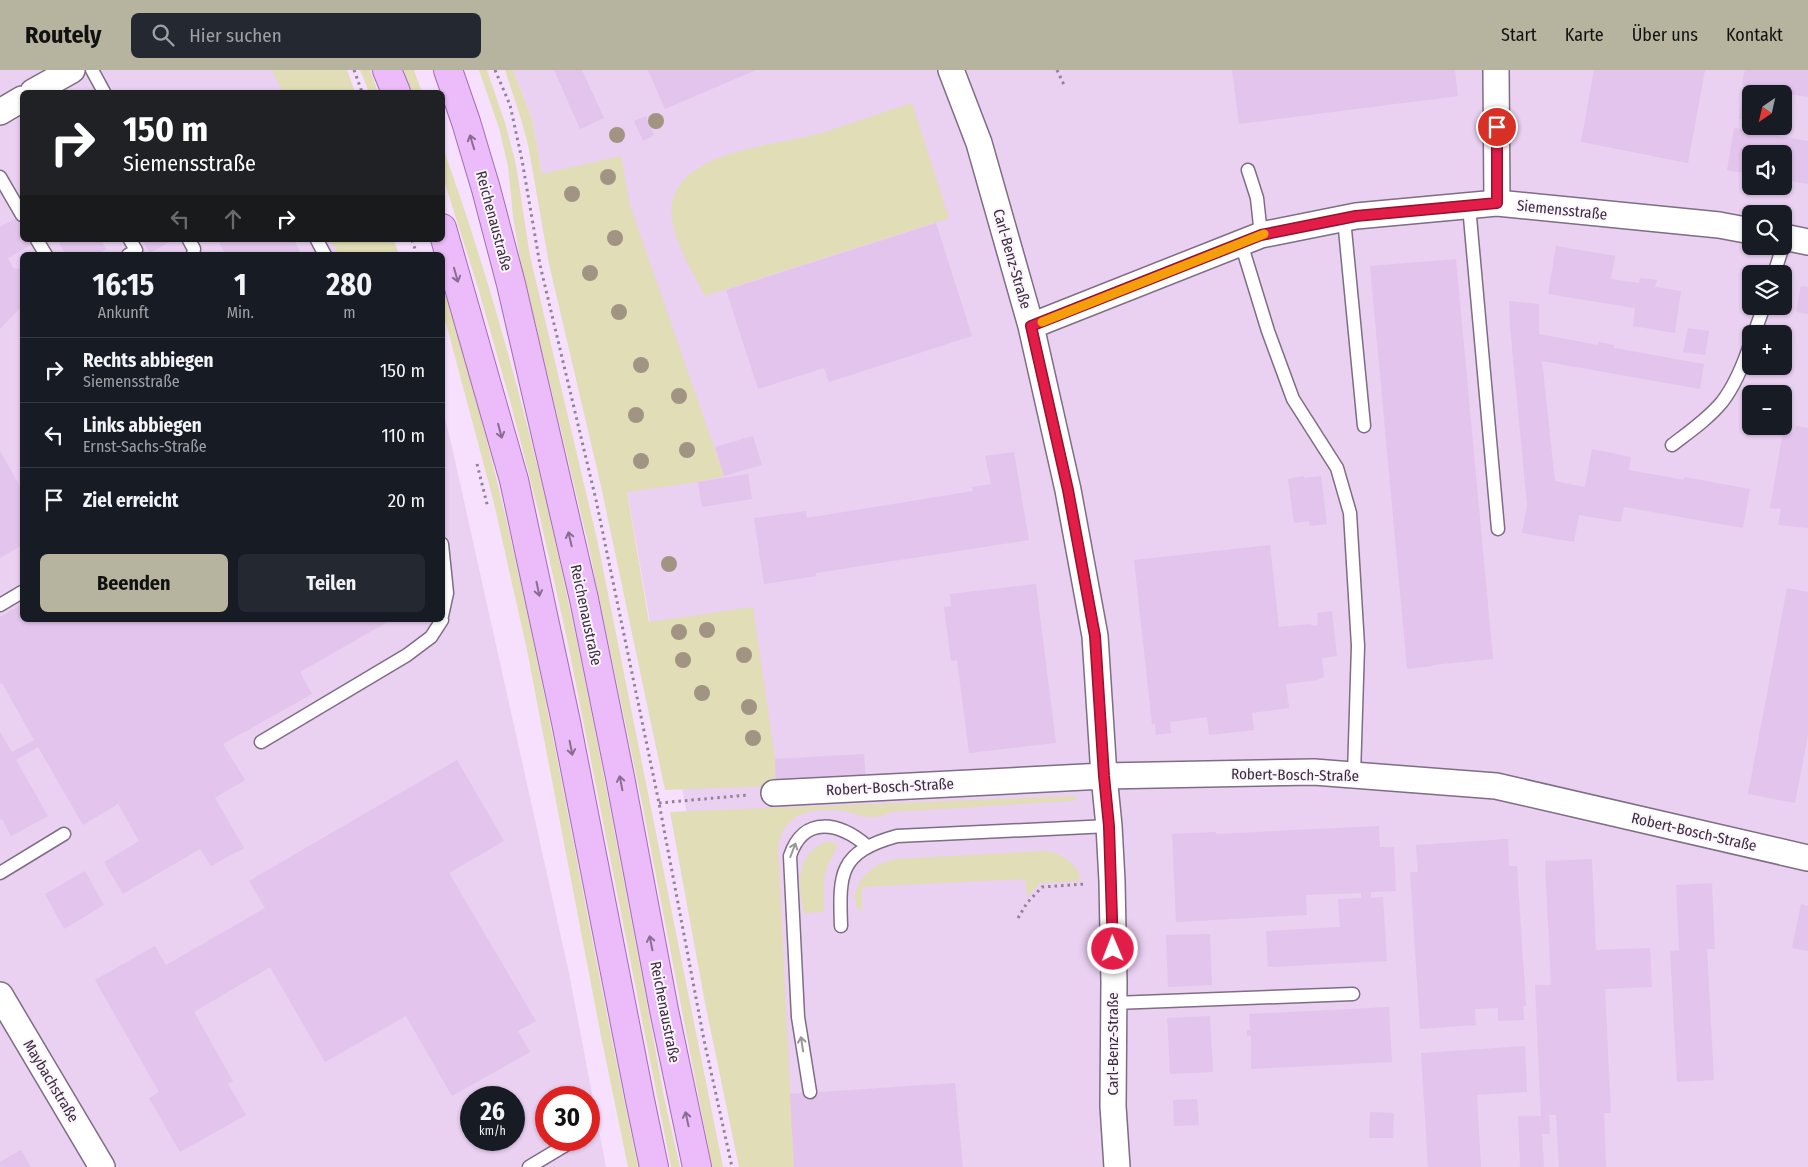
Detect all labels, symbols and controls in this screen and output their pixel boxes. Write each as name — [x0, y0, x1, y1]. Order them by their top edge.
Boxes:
search box — [131, 13, 481, 58]
text: Routely — [25, 21, 101, 49]
icon: search — [149, 21, 177, 49]
text: Hier suchen — [189, 24, 282, 47]
text: Start — [1501, 24, 1537, 46]
text: Karte — [1565, 24, 1604, 46]
text: Über uns — [1632, 24, 1698, 46]
text: Kontakt — [1726, 24, 1783, 46]
north arrow — [1742, 85, 1792, 135]
map controls — [1742, 85, 1792, 435]
pin — [1476, 106, 1518, 148]
text: 150 m — [123, 108, 208, 150]
icon: right — [40, 110, 105, 175]
icon: arrive — [1483, 113, 1511, 141]
one-way arrow — [467, 135, 477, 151]
button: sound — [1742, 145, 1792, 195]
text: Siemensstraße — [123, 150, 256, 177]
street label: Reichenaustraße — [472, 169, 516, 273]
street label: Siemensstraße — [1516, 196, 1608, 224]
icon: left — [166, 205, 194, 233]
icon: ahead — [219, 205, 247, 233]
icon: right — [272, 205, 300, 233]
button: search — [1742, 205, 1792, 255]
street label: Carl-Benz-Straße — [989, 207, 1035, 311]
button: layers — [1742, 265, 1792, 315]
one-way arrow — [452, 266, 462, 282]
text: 16:15 — [92, 267, 154, 303]
text: 1 — [234, 267, 247, 303]
text: 280 — [326, 267, 372, 303]
text: Ankunft — [98, 303, 149, 322]
text: Min. — [227, 303, 254, 322]
text: m — [343, 303, 356, 322]
button: + — [1742, 325, 1792, 375]
text: Rechts abbiegen — [83, 349, 213, 372]
icon: right — [40, 356, 68, 384]
text: 150 m — [380, 359, 425, 382]
text: Siemensstraße — [83, 372, 180, 391]
button: − — [1742, 385, 1792, 435]
text: Links abbiegen — [83, 414, 202, 437]
icon: left — [40, 421, 68, 449]
one-way arrow — [496, 423, 506, 439]
text: 110 m — [381, 424, 425, 447]
text: Ernst-Sachs-Straße — [83, 437, 207, 456]
icon: arrive — [40, 486, 68, 514]
text: Ziel erreicht — [83, 489, 179, 512]
text: 20 m — [388, 489, 425, 512]
one-way arrow — [565, 531, 574, 547]
button: Beenden — [40, 554, 228, 612]
button: Teilen — [238, 554, 425, 612]
street label: Reichenaustraße — [567, 563, 605, 667]
one-way arrow — [534, 581, 543, 597]
one-way arrow — [567, 740, 577, 756]
street label: Robert-Bosch-Straße — [1231, 765, 1359, 785]
street label: Robert-Bosch-Straße — [826, 775, 954, 799]
one-way arrow — [616, 776, 625, 792]
street label: Robert-Bosch-Straße — [1630, 809, 1758, 855]
one-way arrow — [789, 843, 798, 858]
position arrow — [1086, 922, 1138, 974]
one-way arrow — [646, 935, 655, 951]
street label: Reichenaustraße — [646, 960, 684, 1064]
street label: Carl-Benz-Straße — [1104, 992, 1122, 1096]
one-way arrow — [797, 1036, 807, 1052]
street label: Maybachstraße — [19, 1037, 83, 1125]
speed limit sign: 30 — [535, 1086, 600, 1151]
text: 26 — [480, 1097, 505, 1127]
one-way arrow — [681, 1112, 691, 1128]
text: km/h — [479, 1124, 506, 1138]

